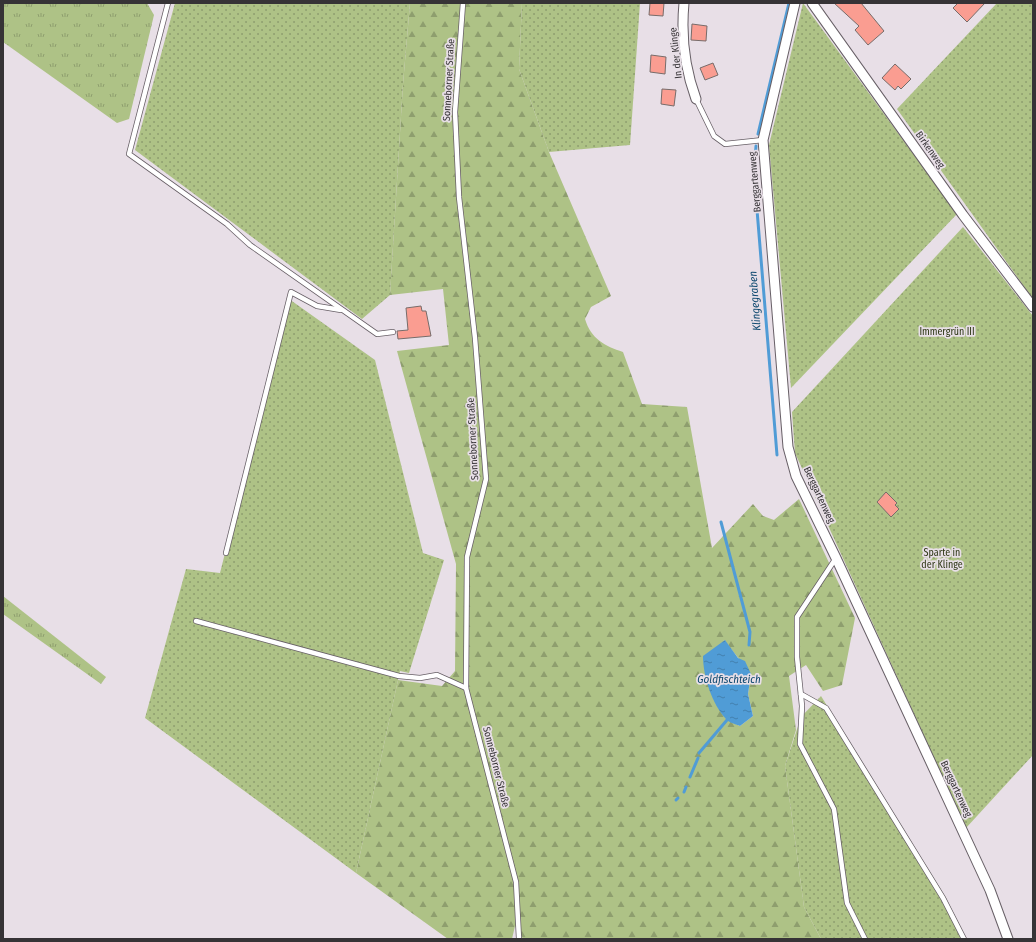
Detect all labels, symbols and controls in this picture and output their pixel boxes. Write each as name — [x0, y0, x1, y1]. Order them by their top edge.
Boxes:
street label: In der Klinge — [667, 27, 685, 79]
street label: Sonneborner Straße — [441, 38, 457, 121]
street label: Birkenweg — [913, 129, 947, 171]
street label: Berggartenweg — [746, 151, 764, 213]
water label: Klingegraben — [746, 270, 764, 331]
park label: Immergrün III — [919, 326, 975, 338]
street label: Sonneborner Straße — [465, 397, 481, 480]
street label: Berggartenweg — [801, 465, 837, 525]
park label: Sparte in der Klinge — [921, 547, 963, 571]
water label: Goldfischteich — [697, 673, 761, 686]
street label: Sonneborner Straße — [480, 726, 512, 808]
street label: Berggartenweg — [938, 759, 974, 819]

